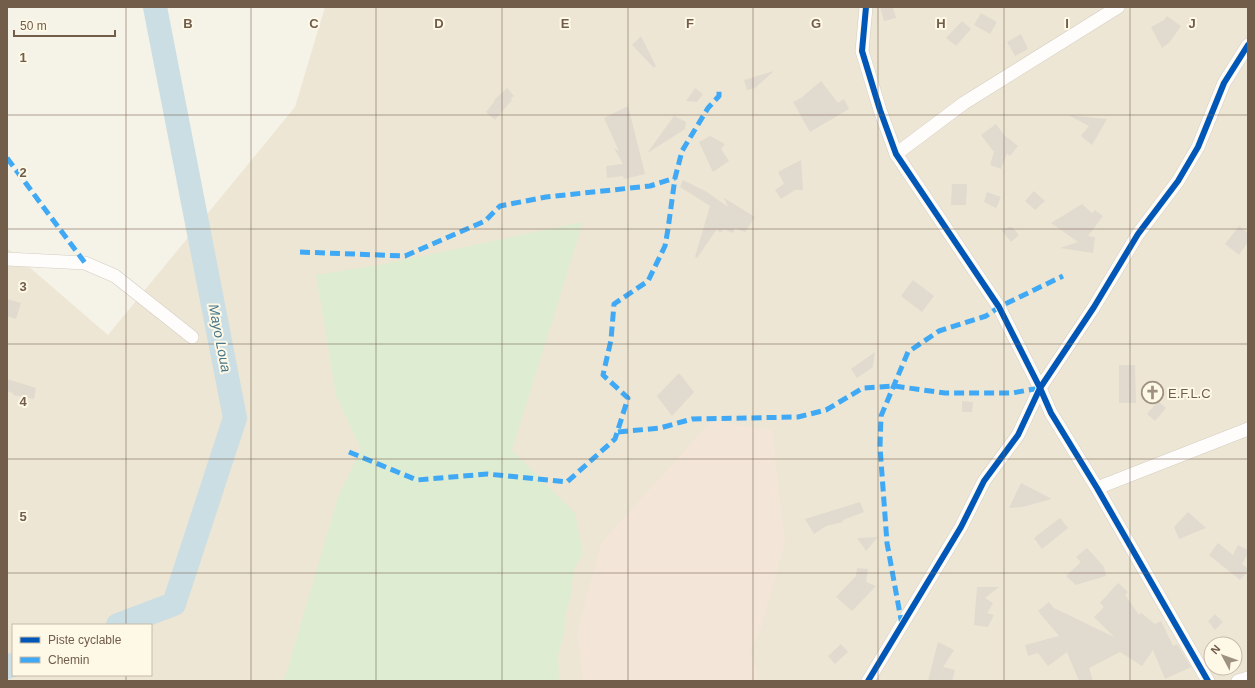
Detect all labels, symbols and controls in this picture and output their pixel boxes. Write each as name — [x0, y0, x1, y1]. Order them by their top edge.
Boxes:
scale bar — [14, 12, 115, 38]
text: B — [183, 16, 193, 31]
text: C — [309, 16, 319, 31]
text: D — [434, 16, 444, 31]
text: E — [561, 16, 570, 31]
text: F — [686, 16, 694, 31]
text: G — [811, 16, 821, 31]
text: H — [936, 16, 946, 31]
text: I — [1065, 16, 1069, 31]
text: J — [1188, 16, 1196, 31]
text: 50 m — [20, 19, 47, 33]
text: 1 — [19, 50, 27, 65]
text: 2 — [19, 165, 27, 180]
text: 3 — [19, 279, 27, 294]
water label: Mayo Loua — [206, 302, 235, 374]
church icon: E.F.L.C — [1139, 380, 1165, 406]
place label: E.F.L.C — [1168, 386, 1211, 401]
text: 4 — [19, 394, 27, 409]
text: 5 — [19, 509, 27, 524]
legend — [12, 624, 152, 676]
text: Piste cyclable — [48, 633, 122, 647]
north arrow — [1203, 636, 1243, 676]
text: N — [1208, 642, 1223, 656]
text: Chemin — [48, 653, 89, 667]

